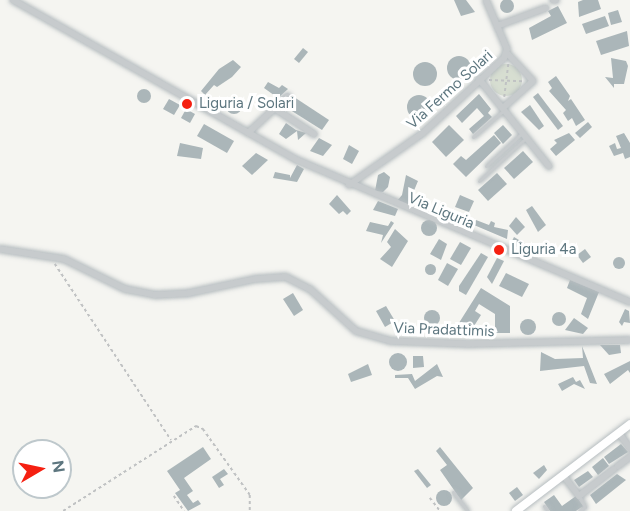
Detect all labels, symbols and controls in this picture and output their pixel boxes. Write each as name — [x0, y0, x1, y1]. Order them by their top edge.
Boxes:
street label: Via Fermo Solari — [403, 47, 497, 133]
place label: Liguria / Solari — [199, 95, 294, 113]
marker: Liguria / Solari — [180, 97, 194, 111]
street label: Via Liguria — [405, 189, 477, 233]
place label: Liguria 4a — [511, 241, 576, 259]
marker: Liguria 4a — [492, 243, 506, 257]
street label: Via Pradattimis — [393, 319, 495, 341]
north arrow — [12, 439, 72, 499]
text: N — [48, 459, 69, 474]

